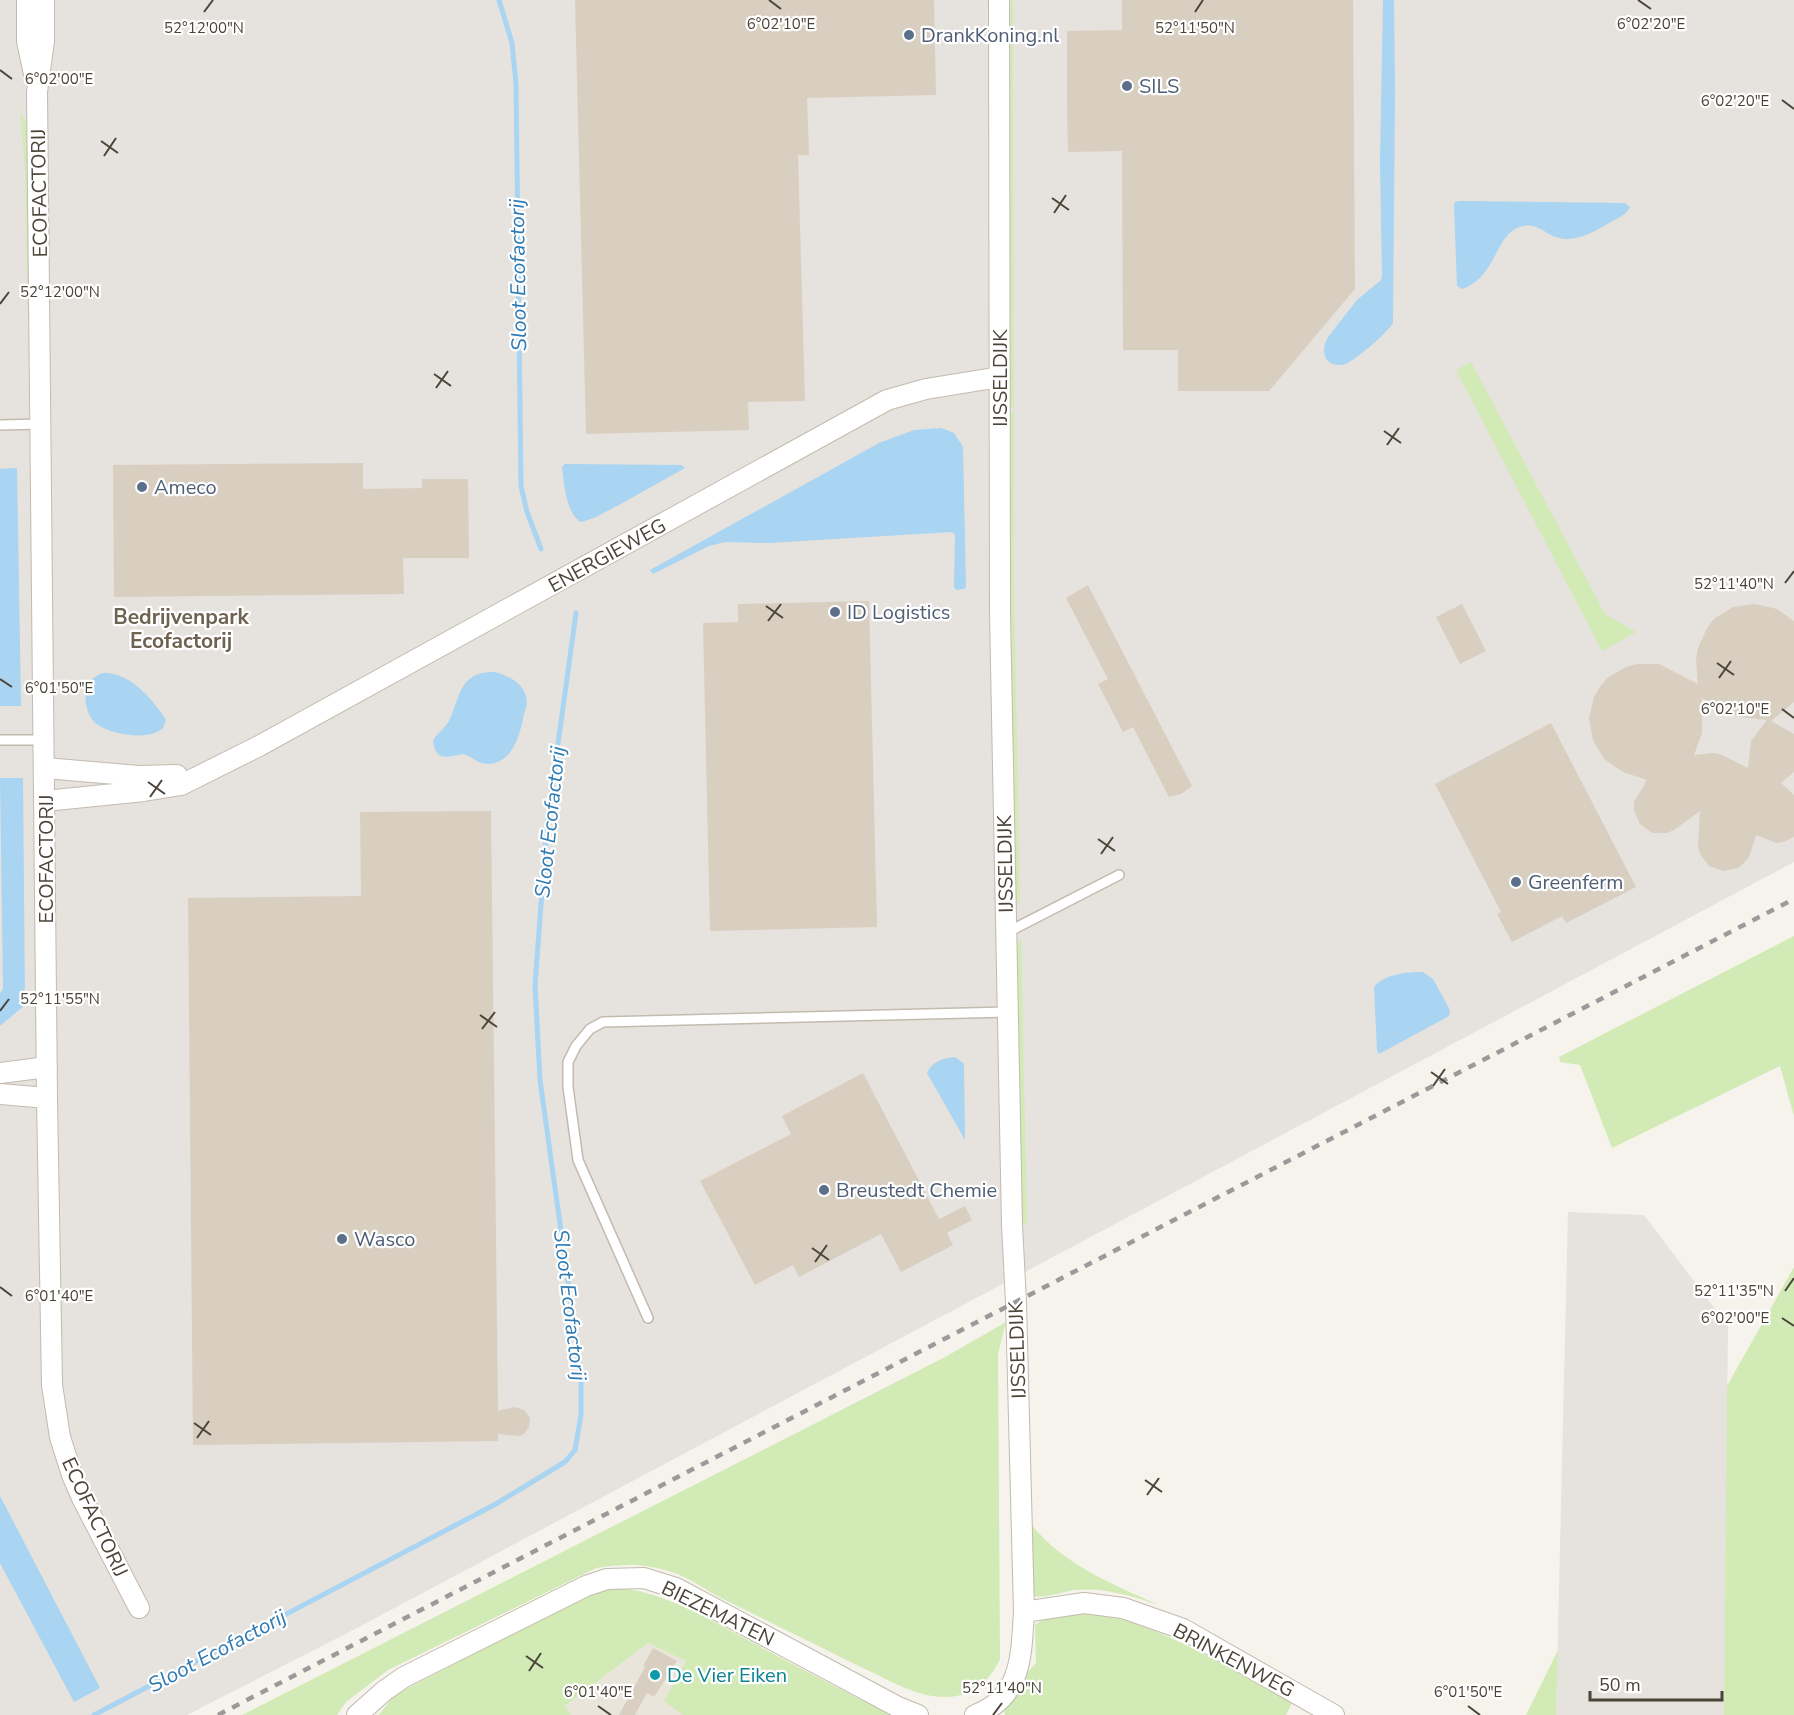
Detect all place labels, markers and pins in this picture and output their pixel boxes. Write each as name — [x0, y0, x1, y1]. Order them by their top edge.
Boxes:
place label: DrankKoning.nl — [921, 22, 1059, 49]
marker: DrankKoning.nl — [902, 28, 916, 42]
place label: SILS — [1139, 73, 1179, 100]
marker: SILS — [1120, 79, 1134, 93]
place label: Ameco — [154, 474, 217, 501]
marker: Ameco — [135, 480, 149, 494]
place label: ID Logistics — [847, 599, 950, 626]
marker: ID Logistics — [828, 605, 842, 619]
place label: Greenferm — [1528, 869, 1624, 896]
marker: Greenferm — [1509, 875, 1523, 889]
place label: Breustedt Chemie — [836, 1177, 997, 1204]
marker: Breustedt Chemie — [817, 1183, 831, 1197]
place label: Wasco — [354, 1226, 415, 1253]
marker: Wasco — [335, 1232, 349, 1246]
place label: De Vier Eiken — [667, 1662, 787, 1689]
marker: De Vier Eiken — [648, 1668, 662, 1682]

